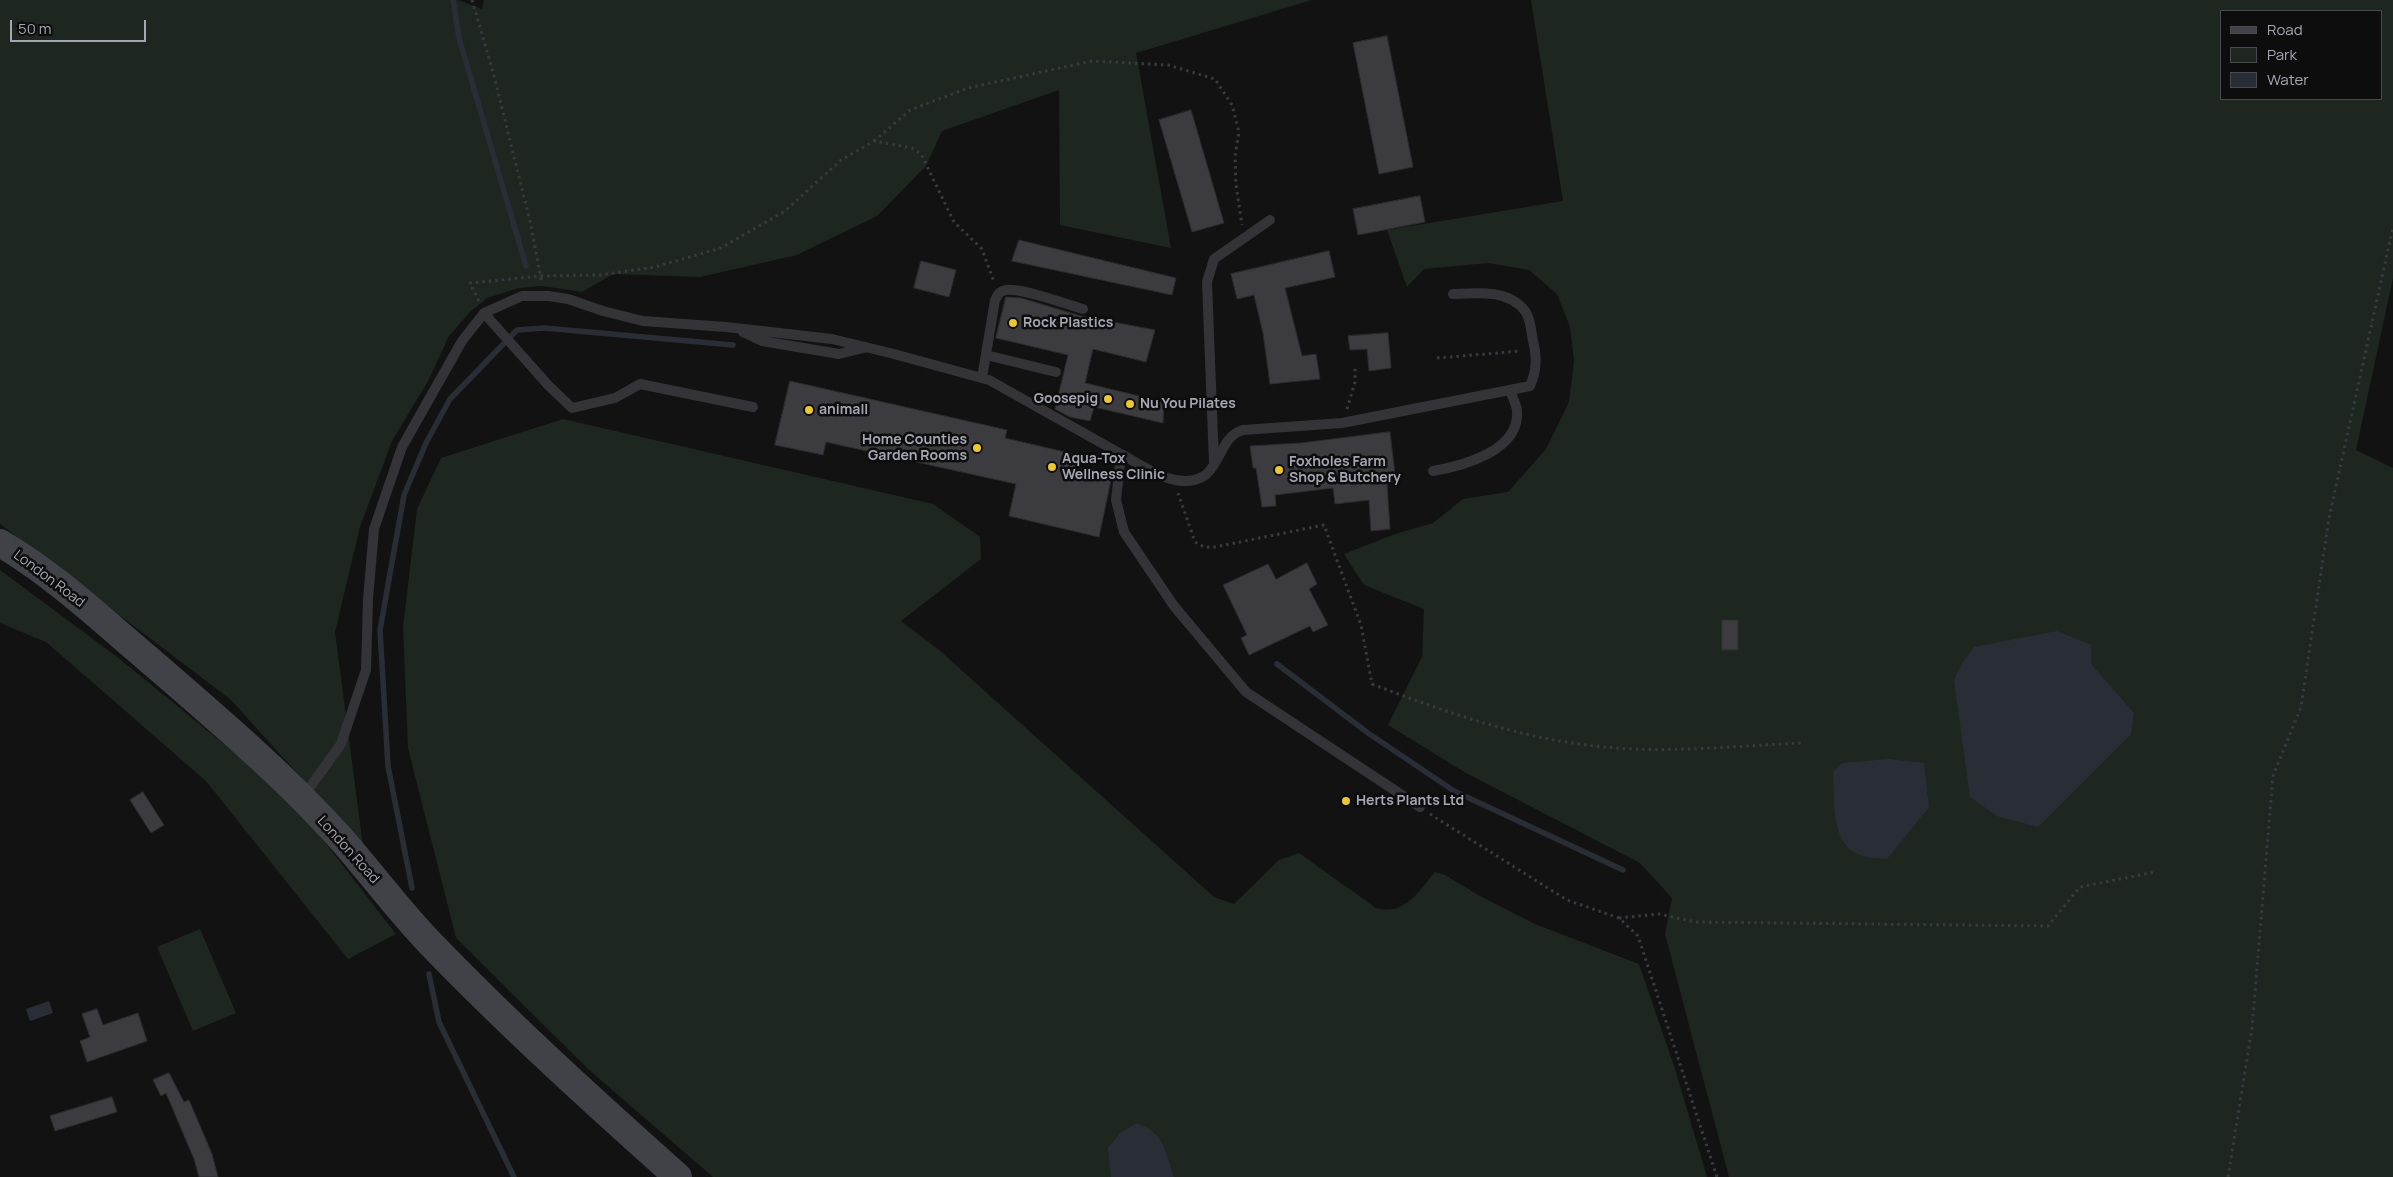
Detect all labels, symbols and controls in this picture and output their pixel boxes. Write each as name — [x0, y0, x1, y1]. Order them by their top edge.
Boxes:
scale bar — [12, 10, 149, 42]
legend — [2220, 10, 2383, 100]
text: 50 m — [18, 18, 52, 39]
text: Road — [2267, 19, 2303, 40]
text: Park — [2267, 44, 2297, 65]
text: Water — [2267, 69, 2309, 90]
place label: Rock Plastics — [1023, 315, 1113, 331]
marker: Rock Plastics — [1007, 317, 1019, 329]
place label: Goosepig — [1034, 391, 1098, 407]
marker: Goosepig — [1102, 393, 1114, 405]
place label: Nu You Pilates — [1140, 396, 1236, 412]
marker: Nu You Pilates — [1124, 398, 1136, 410]
place label: animall — [819, 402, 868, 418]
marker: animall — [803, 404, 815, 416]
place label: Home Counties Garden Rooms — [862, 432, 967, 464]
marker: Home Counties Garden Rooms — [971, 442, 983, 454]
place label: Aqua-Tox Wellness Clinic — [1062, 451, 1165, 484]
place label: Foxholes Farm Shop & Butchery — [1289, 454, 1401, 487]
marker: Aqua-Tox Wellness Clinic — [1046, 461, 1058, 473]
marker: Foxholes Farm Shop & Butchery — [1273, 464, 1285, 476]
street label: London Road — [10, 547, 88, 611]
place label: Herts Plants Ltd — [1356, 793, 1464, 809]
marker: Herts Plants Ltd — [1340, 795, 1352, 807]
street label: London Road — [313, 813, 383, 887]

